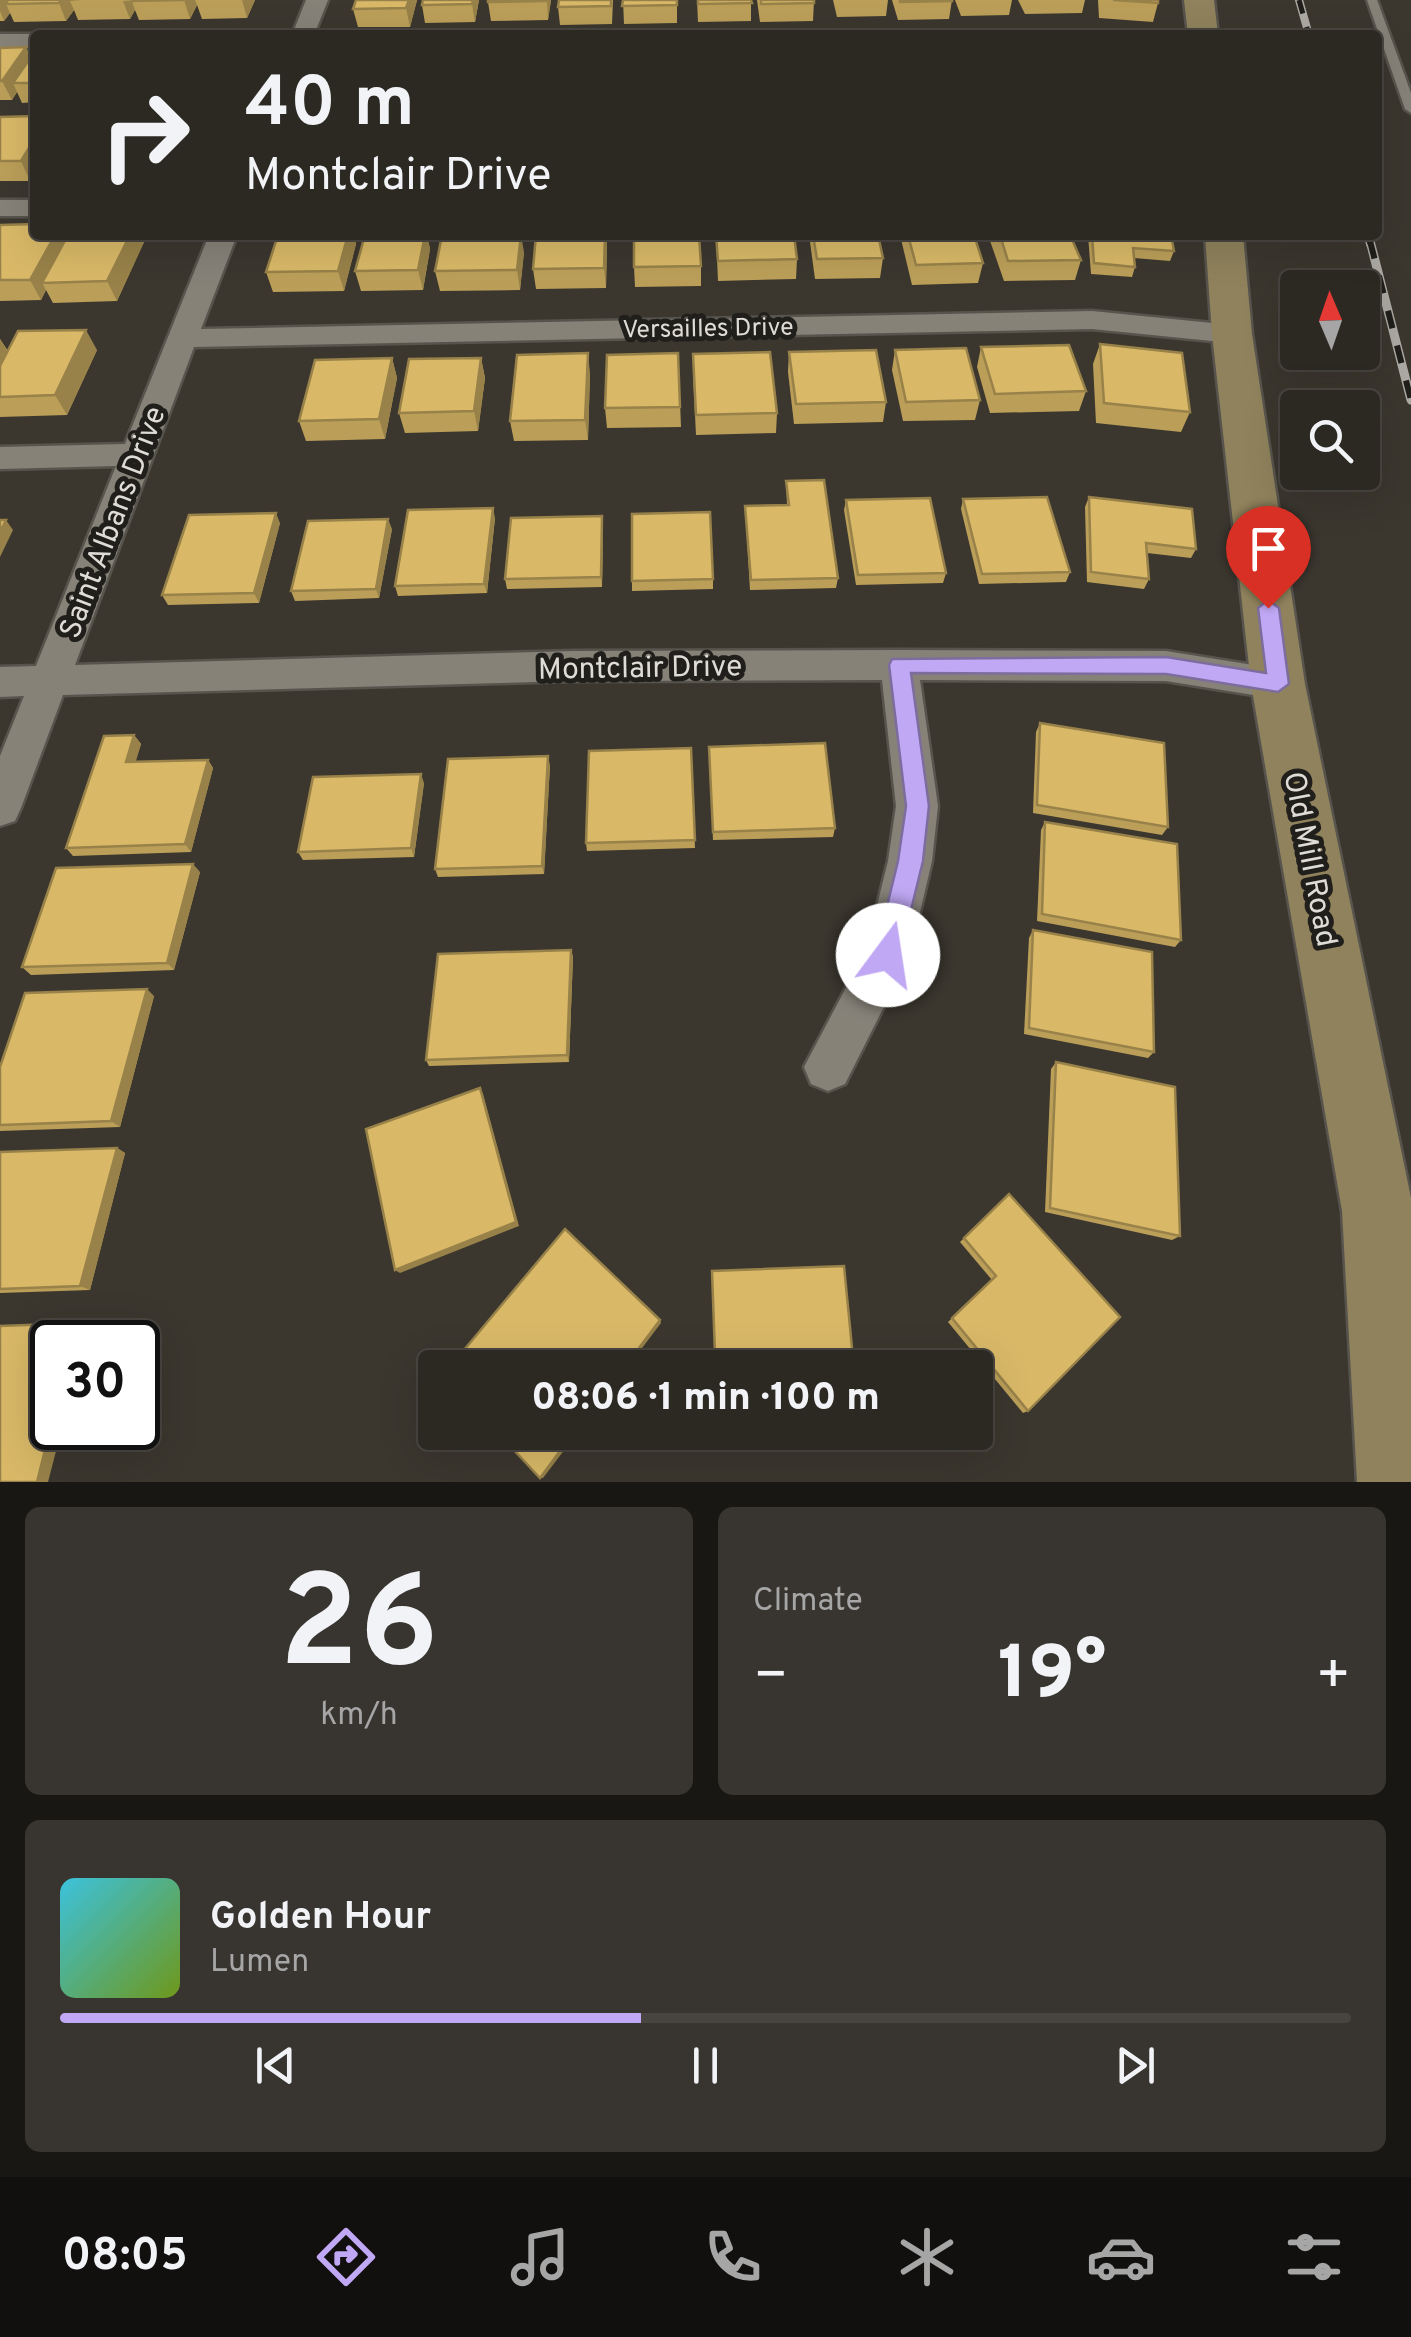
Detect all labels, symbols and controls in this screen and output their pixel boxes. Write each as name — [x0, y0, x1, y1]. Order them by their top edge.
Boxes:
text: 40 m — [245, 62, 415, 151]
icon: right — [80, 70, 210, 200]
text: Montclair Drive — [245, 149, 551, 206]
north arrow — [1280, 270, 1380, 370]
map controls — [1280, 270, 1380, 490]
street label: Versailles Drive — [622, 313, 794, 347]
button: search — [1280, 390, 1380, 490]
street label: Saint Albans Drive — [53, 402, 176, 644]
pin — [1226, 506, 1311, 609]
icon: arrive — [1241, 521, 1296, 576]
street label: Montclair Drive — [538, 649, 743, 690]
street label: Old Mill Road — [1273, 769, 1344, 950]
position arrow — [836, 903, 940, 1007]
speed limit sign: 30 — [30, 1320, 160, 1450]
text: 08:06 · 1 min · 100 m — [531, 1375, 880, 1424]
text: 26 — [279, 1548, 439, 1713]
text: Climate — [753, 1582, 863, 1622]
text: 19° — [998, 1630, 1106, 1725]
text: − — [753, 1643, 788, 1713]
text: + — [1316, 1643, 1351, 1713]
text: km/h — [320, 1696, 398, 1736]
text: Golden Hour — [210, 1894, 431, 1943]
text: Lumen — [210, 1943, 309, 1983]
icon: previous — [248, 2038, 303, 2093]
icon: pause — [678, 2038, 733, 2093]
icon: next — [1108, 2038, 1163, 2093]
icon: directions — [311, 2222, 381, 2292]
icon: music — [505, 2222, 575, 2292]
icon: phone — [698, 2222, 768, 2292]
icon: climate — [892, 2222, 962, 2292]
icon: car — [1086, 2222, 1156, 2292]
icon: filters — [1279, 2222, 1349, 2292]
text: 08:05 — [62, 2229, 188, 2286]

